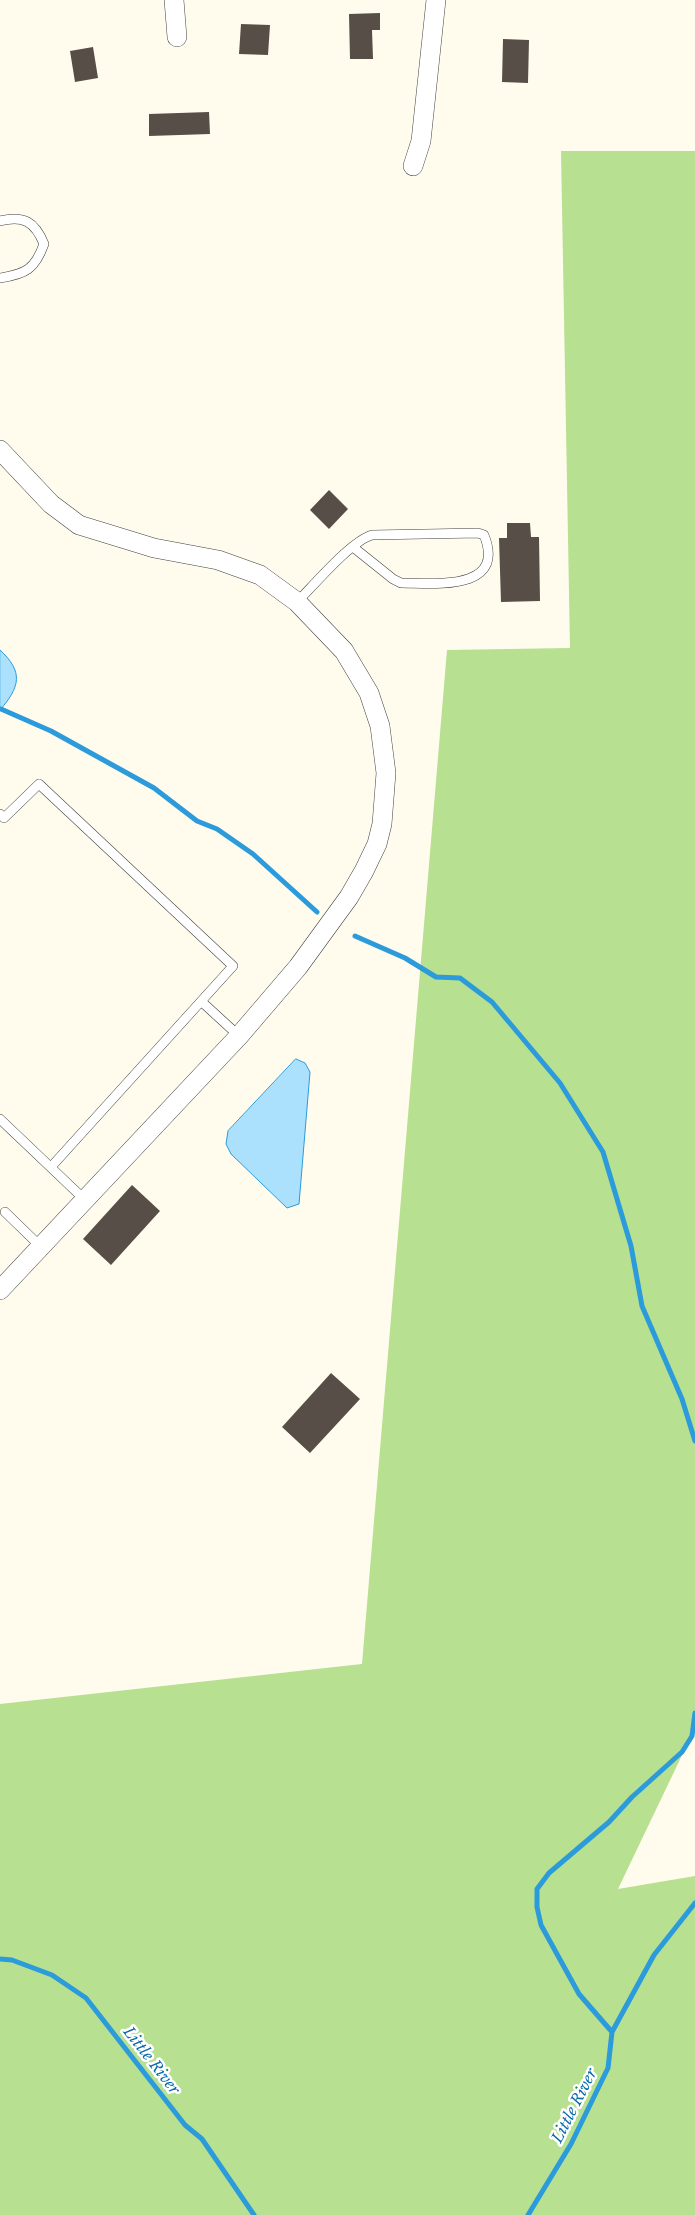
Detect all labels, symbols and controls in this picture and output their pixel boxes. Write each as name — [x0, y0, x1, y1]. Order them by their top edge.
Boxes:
water label: Little River — [119, 2024, 183, 2098]
water label: Little River — [549, 2066, 601, 2146]

